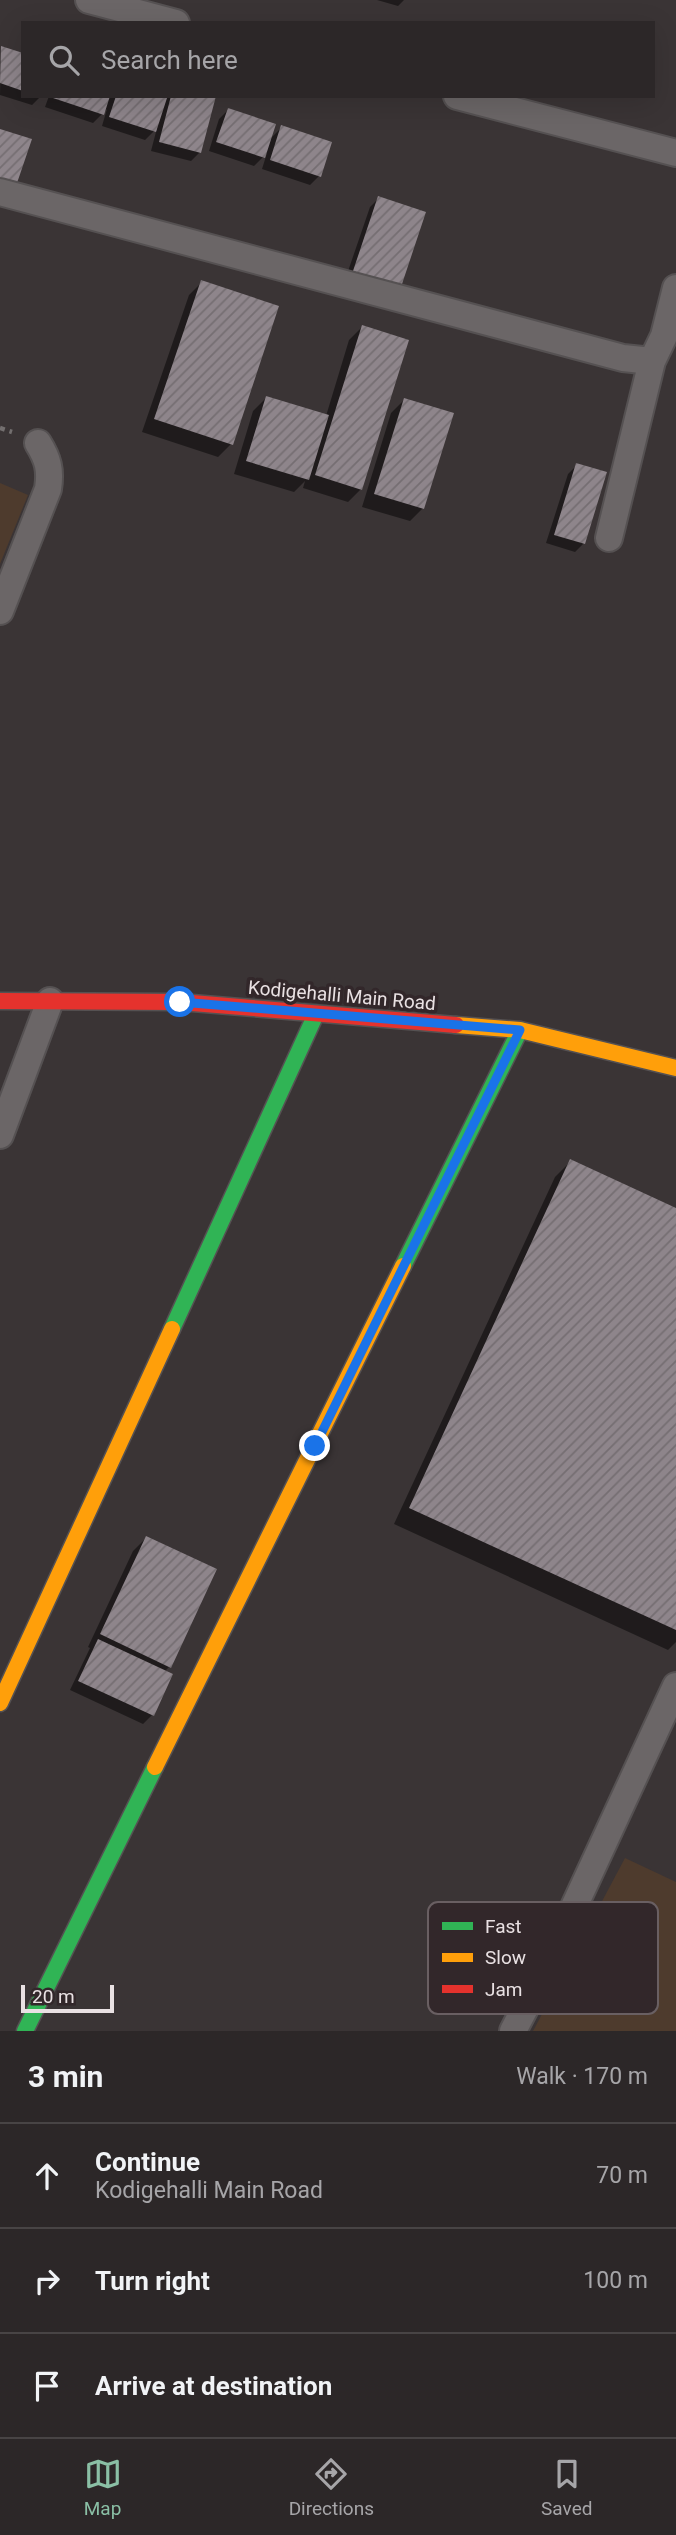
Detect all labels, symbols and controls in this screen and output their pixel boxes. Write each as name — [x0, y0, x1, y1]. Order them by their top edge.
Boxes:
search box — [21, 21, 655, 98]
icon: search — [45, 41, 83, 79]
text: Search here — [101, 45, 238, 75]
street label: Kodigehalli Main Road — [247, 976, 437, 1015]
route start — [164, 986, 195, 1017]
route end — [299, 1430, 330, 1461]
legend — [428, 1902, 658, 2014]
text: Fast — [485, 1915, 522, 1938]
text: Slow — [485, 1946, 526, 1969]
text: Jam — [485, 1978, 522, 2001]
scale bar — [21, 1982, 114, 2014]
text: 20 m — [32, 1985, 75, 2008]
text: 3 min — [28, 2059, 103, 2094]
text: Walk · 170 m — [516, 2063, 648, 2090]
text: Continue — [95, 2147, 200, 2177]
icon: ahead — [28, 2157, 66, 2195]
text: 70 m — [596, 2162, 648, 2189]
text: Kodigehalli Main Road — [95, 2177, 323, 2204]
icon: right — [28, 2262, 66, 2300]
text: Turn right — [95, 2266, 210, 2296]
text: 100 m — [583, 2267, 648, 2294]
icon: arrive — [28, 2367, 66, 2405]
text: Arrive at destination — [95, 2371, 332, 2401]
tab: Map — [84, 2455, 122, 2520]
tab: Directions — [289, 2455, 374, 2520]
tab: Saved — [541, 2455, 592, 2520]

